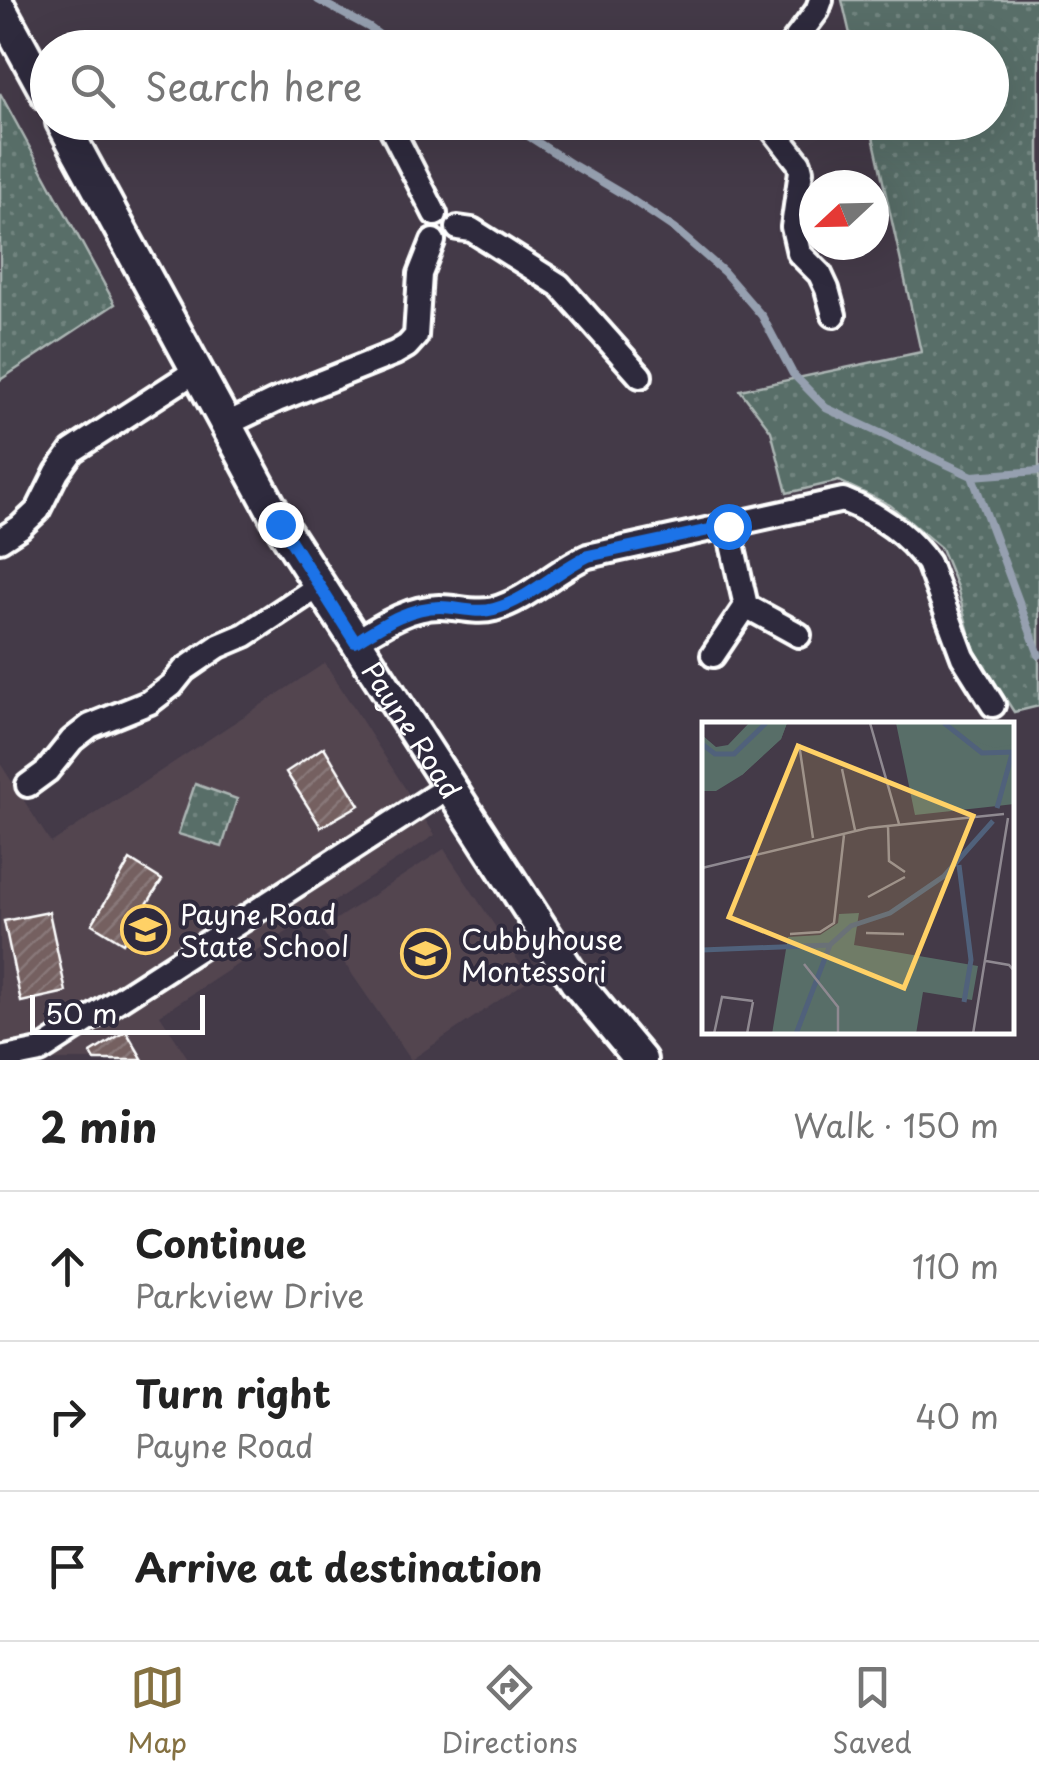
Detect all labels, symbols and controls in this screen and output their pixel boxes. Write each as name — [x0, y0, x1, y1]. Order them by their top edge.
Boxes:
search box — [30, 30, 1009, 140]
text: Search here — [145, 57, 362, 114]
icon: search — [65, 58, 120, 113]
north arrow — [799, 170, 889, 260]
route end — [258, 502, 304, 548]
route start — [706, 504, 752, 550]
street label: Payne Road — [352, 652, 473, 807]
inset map — [702, 722, 1014, 1035]
place label: Payne Road State School — [180, 892, 349, 967]
school or university icon: Payne Road State School — [119, 903, 171, 955]
place label: Cubbyhouse Montessori — [461, 917, 623, 992]
school or university icon: Cubbyhouse Montessori — [400, 928, 452, 980]
scale bar — [30, 990, 205, 1034]
text: 50 m — [45, 991, 118, 1034]
text: 2 min — [40, 1094, 157, 1157]
text: Walk · 150 m — [793, 1101, 999, 1149]
text: Continue — [135, 1214, 306, 1271]
icon: ahead — [40, 1239, 95, 1294]
text: 110 m — [912, 1242, 999, 1290]
text: Parkview Drive — [135, 1271, 364, 1319]
text: Turn right — [135, 1364, 331, 1421]
icon: right — [40, 1389, 95, 1444]
text: 40 m — [915, 1392, 999, 1440]
text: Payne Road — [135, 1421, 314, 1469]
text: Arrive at destination — [135, 1538, 543, 1595]
icon: arrive — [40, 1539, 95, 1594]
tab: Map — [127, 1660, 187, 1763]
tab: Directions — [442, 1660, 578, 1763]
tab: Saved — [832, 1660, 912, 1763]

